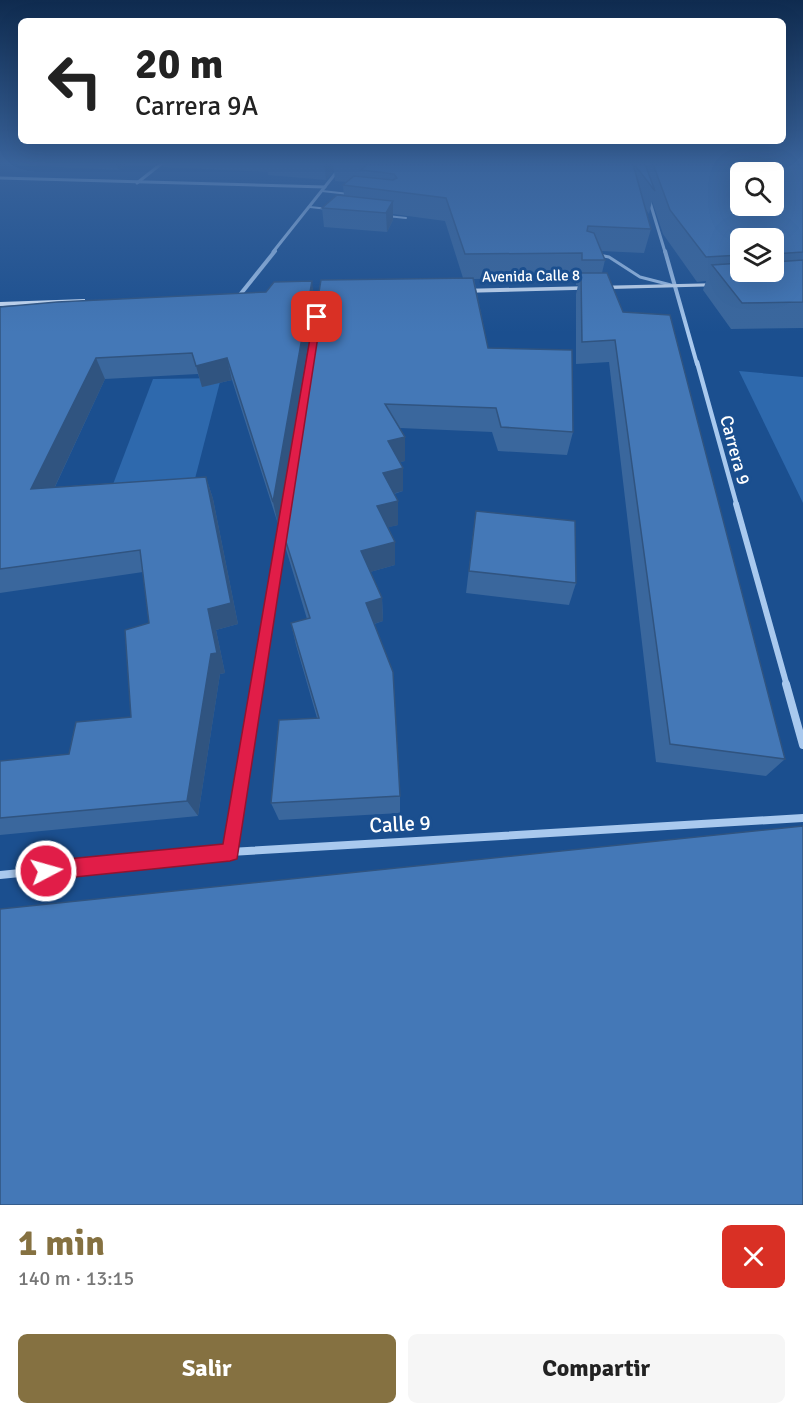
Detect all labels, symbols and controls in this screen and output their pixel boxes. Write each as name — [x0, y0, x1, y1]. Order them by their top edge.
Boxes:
text: 20 m — [135, 39, 224, 90]
icon: left — [36, 42, 114, 120]
text: Carrera 9A — [135, 90, 258, 123]
map controls — [730, 162, 784, 282]
button: search — [730, 162, 784, 216]
button: layers — [730, 228, 784, 282]
street label: Avenida Calle 8 — [482, 266, 580, 286]
pin — [291, 291, 342, 342]
icon: arrive — [300, 300, 333, 333]
street label: Carrera 9 — [715, 413, 755, 487]
street label: Calle 9 — [369, 809, 431, 839]
position arrow — [14, 839, 78, 903]
text: 1 min — [18, 1221, 105, 1266]
button: close — [722, 1225, 785, 1288]
text: 140 m · 13:15 — [18, 1266, 134, 1291]
button: Salir — [18, 1334, 396, 1403]
button: Compartir — [408, 1334, 785, 1403]

